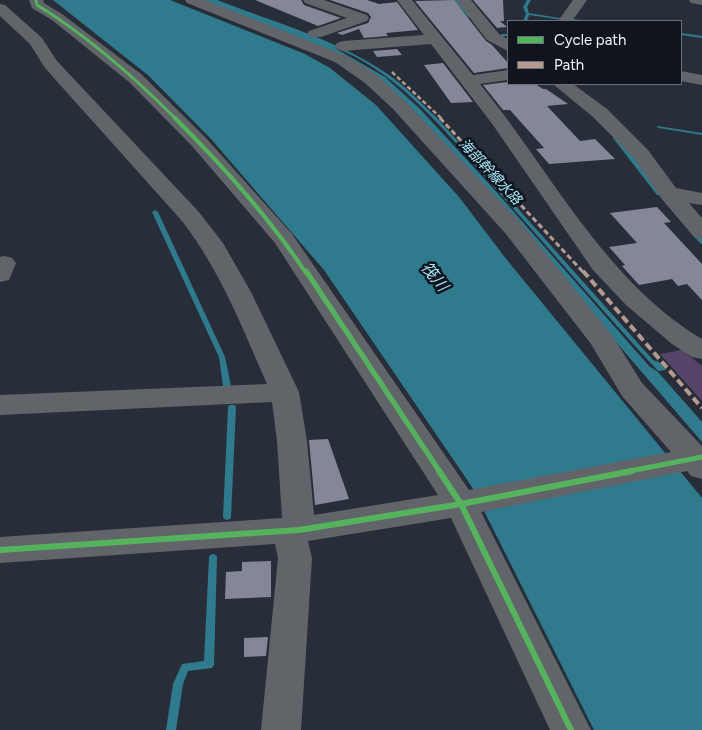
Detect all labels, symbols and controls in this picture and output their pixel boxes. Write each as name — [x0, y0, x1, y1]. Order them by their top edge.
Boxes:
legend — [507, 20, 682, 85]
text: Cycle path — [554, 31, 626, 49]
text: Path — [554, 56, 584, 74]
water label: 海部幹線水路 — [455, 136, 525, 208]
water label: 筏川 — [416, 259, 452, 295]

